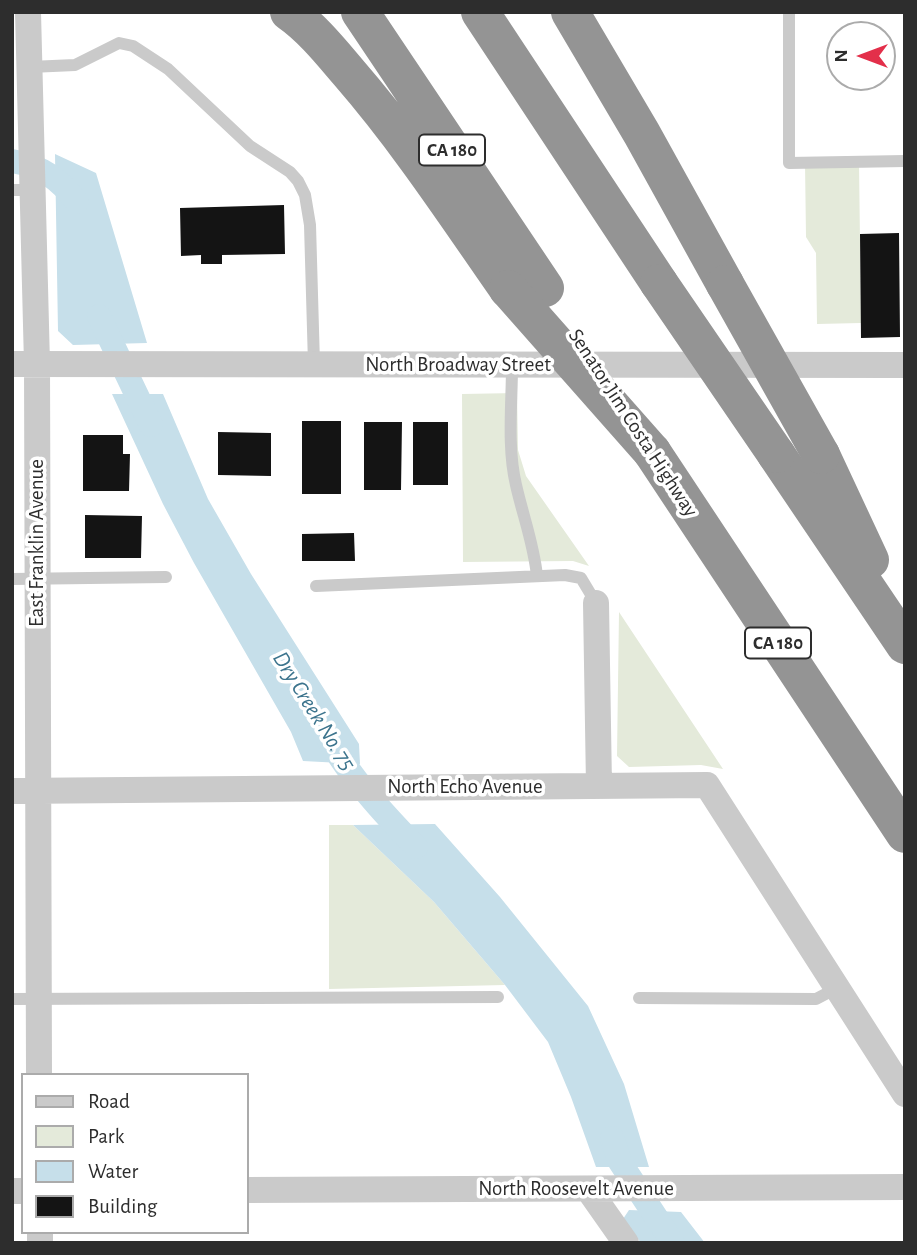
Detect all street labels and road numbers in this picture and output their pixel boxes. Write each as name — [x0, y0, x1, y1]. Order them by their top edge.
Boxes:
road number: CA 180 — [419, 134, 485, 166]
street label: Senator Jim Costa Highway — [563, 324, 703, 522]
street label: North Broadway Street — [365, 352, 551, 378]
street label: East Franklin Avenue — [24, 459, 50, 627]
road number: CA 180 — [745, 628, 811, 658]
street label: North Echo Avenue — [387, 774, 543, 800]
street label: North Roosevelt Avenue — [478, 1176, 674, 1202]

